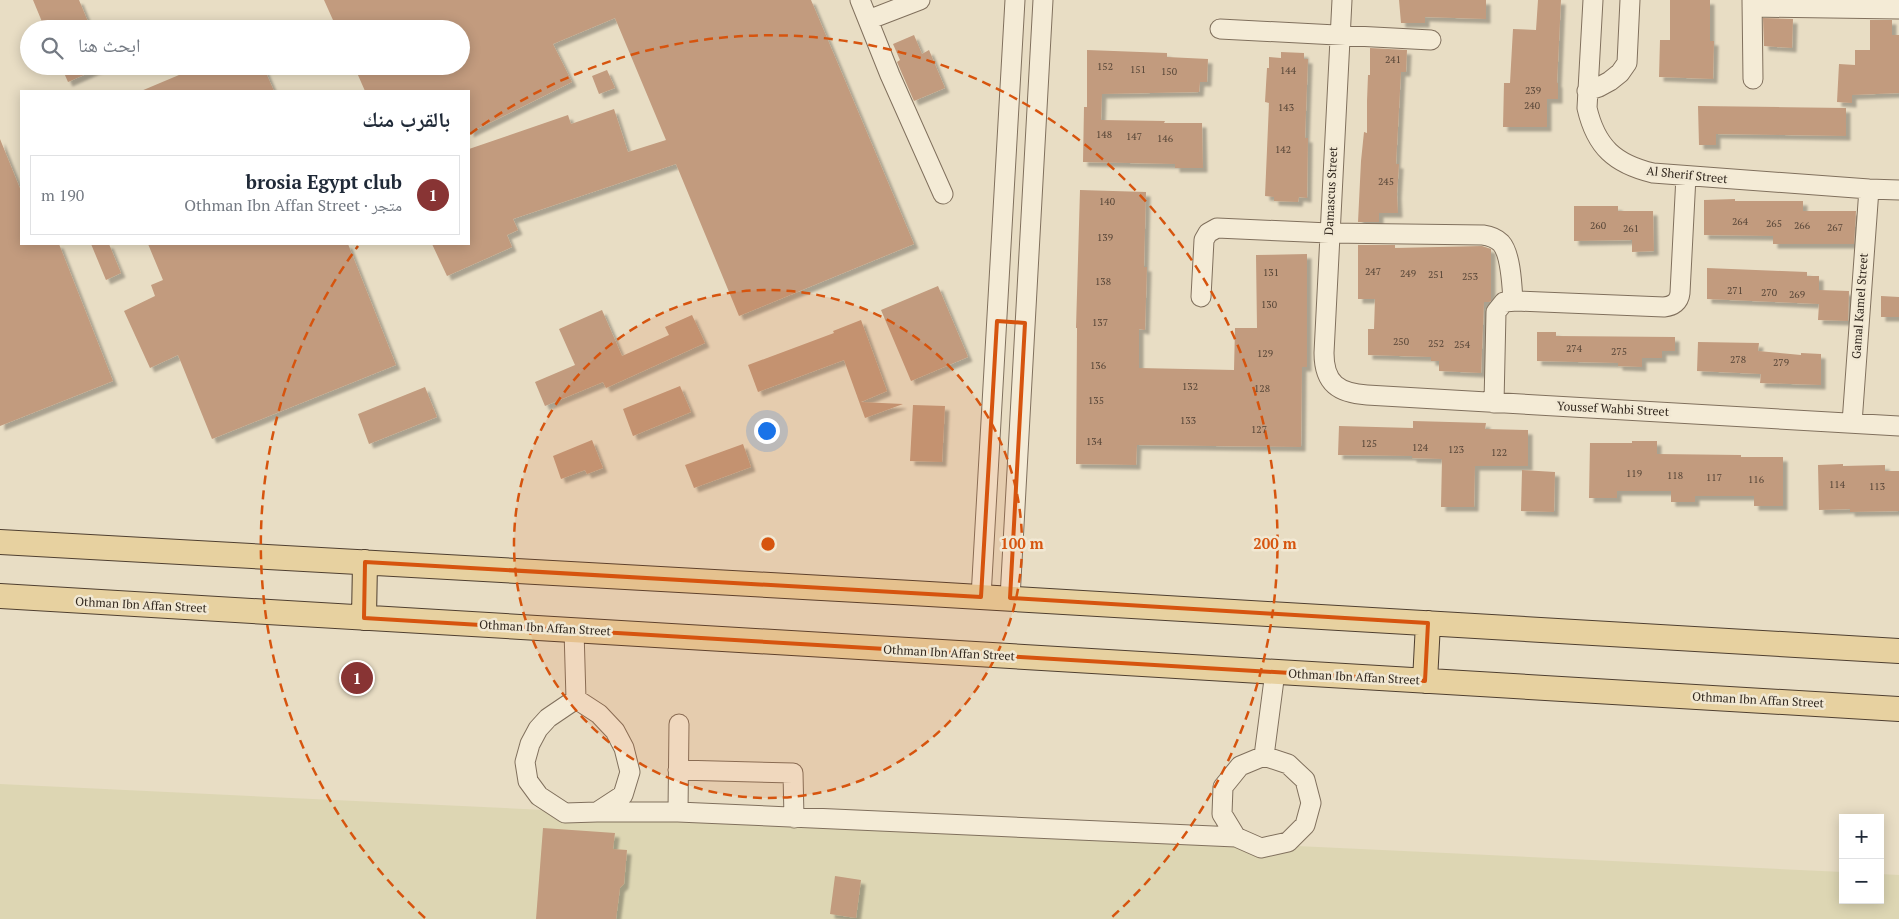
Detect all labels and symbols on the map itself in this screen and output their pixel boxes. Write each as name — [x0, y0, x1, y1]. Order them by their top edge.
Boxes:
house number: 241 — [1385, 53, 1401, 66]
house number: 152 — [1097, 60, 1113, 73]
house number: 151 — [1130, 63, 1146, 76]
house number: 144 — [1280, 64, 1297, 77]
house number: 150 — [1161, 65, 1177, 78]
house number: 239 — [1525, 84, 1541, 97]
house number: 240 — [1524, 99, 1540, 112]
house number: 143 — [1278, 101, 1294, 114]
house number: 148 — [1096, 128, 1112, 141]
house number: 147 — [1126, 130, 1142, 143]
house number: 146 — [1157, 132, 1174, 145]
house number: 142 — [1275, 143, 1291, 156]
street label: Damascus Street — [1321, 146, 1340, 236]
street label: Al Sherif Street — [1646, 163, 1729, 186]
house number: 245 — [1378, 175, 1394, 188]
house number: 140 — [1099, 195, 1115, 208]
house number: 264 — [1732, 215, 1749, 228]
house number: 265 — [1766, 217, 1782, 230]
house number: 260 — [1590, 219, 1606, 232]
house number: 266 — [1794, 219, 1811, 232]
house number: 267 — [1827, 221, 1843, 234]
house number: 261 — [1623, 222, 1639, 235]
house number: 139 — [1097, 231, 1113, 244]
street label: Gamal Kamel Street — [1848, 252, 1871, 359]
house number: 247 — [1365, 265, 1381, 278]
house number: 131 — [1263, 266, 1279, 279]
house number: 249 — [1400, 267, 1416, 280]
house number: 251 — [1428, 268, 1444, 281]
house number: 253 — [1462, 270, 1478, 283]
house number: 138 — [1095, 275, 1111, 288]
house number: 271 — [1727, 284, 1743, 297]
house number: 270 — [1761, 286, 1777, 299]
house number: 269 — [1789, 288, 1805, 301]
house number: 130 — [1261, 298, 1277, 311]
house number: 137 — [1092, 316, 1108, 329]
house number: 250 — [1393, 335, 1409, 348]
house number: 252 — [1428, 337, 1444, 350]
house number: 254 — [1454, 338, 1471, 351]
house number: 274 — [1566, 342, 1583, 355]
house number: 275 — [1611, 345, 1627, 358]
house number: 129 — [1257, 347, 1273, 360]
house number: 278 — [1730, 353, 1746, 366]
house number: 279 — [1773, 356, 1789, 369]
house number: 136 — [1090, 359, 1107, 372]
house number: 132 — [1182, 380, 1198, 393]
house number: 128 — [1254, 382, 1270, 395]
house number: 135 — [1088, 394, 1104, 407]
street label: Youssef Wahbi Street — [1557, 398, 1670, 419]
house number: 133 — [1180, 414, 1196, 427]
your location — [754, 418, 780, 444]
house number: 127 — [1251, 423, 1267, 436]
house number: 134 — [1086, 435, 1103, 448]
house number: 125 — [1361, 437, 1377, 450]
house number: 124 — [1412, 441, 1429, 454]
house number: 123 — [1448, 443, 1464, 456]
house number: 122 — [1491, 446, 1507, 459]
house number: 119 — [1626, 467, 1642, 480]
house number: 118 — [1667, 469, 1683, 482]
house number: 117 — [1706, 471, 1722, 484]
house number: 116 — [1748, 473, 1765, 486]
house number: 114 — [1829, 478, 1846, 491]
house number: 113 — [1869, 480, 1885, 493]
text: 100 m — [1000, 533, 1044, 553]
text: 200 m — [1253, 533, 1297, 553]
centre of rings — [759, 535, 777, 553]
street label: Othman Ibn Affan Street — [75, 594, 208, 615]
street label: Othman Ibn Affan Street — [479, 617, 612, 638]
street label: Othman Ibn Affan Street — [883, 642, 1016, 663]
pin: 1 — [341, 659, 373, 697]
street label: Othman Ibn Affan Street — [1288, 666, 1421, 687]
street label: Othman Ibn Affan Street — [1692, 689, 1825, 710]

